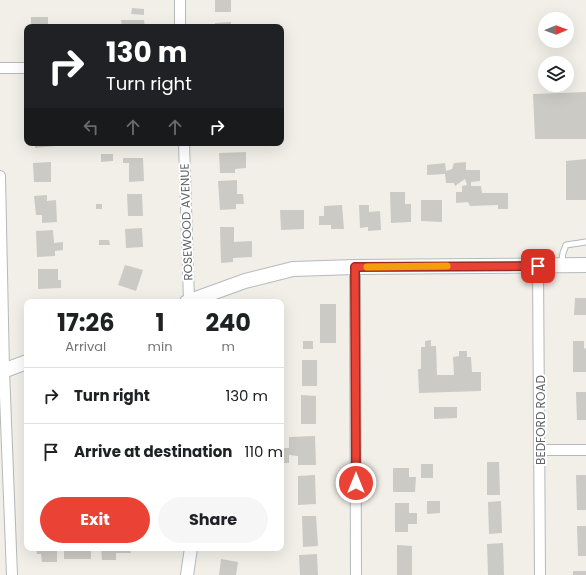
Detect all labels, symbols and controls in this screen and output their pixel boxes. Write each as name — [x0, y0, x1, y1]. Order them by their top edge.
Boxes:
north arrow — [538, 12, 574, 48]
map controls — [538, 12, 574, 92]
text: 130 m — [106, 33, 187, 72]
icon: right — [40, 40, 92, 92]
button: layers — [538, 56, 574, 92]
text: Turn right — [106, 71, 192, 96]
icon: left — [80, 116, 102, 138]
icon: ahead — [122, 116, 144, 138]
icon: ahead — [164, 116, 186, 138]
icon: right — [206, 116, 228, 138]
street label: ROSEWOOD AVENUE — [175, 163, 197, 281]
pin — [521, 249, 555, 283]
icon: arrive — [527, 255, 549, 277]
text: 17:26 — [57, 306, 115, 339]
text: 1 — [155, 306, 165, 339]
text: 240 — [205, 306, 251, 339]
text: Arrival — [65, 337, 106, 356]
text: min — [148, 337, 172, 356]
text: m — [222, 337, 235, 356]
street label: BEDFORD ROAD — [532, 375, 549, 465]
icon: right — [40, 385, 62, 407]
text: Turn right — [74, 385, 150, 406]
text: 130 m — [225, 385, 268, 406]
icon: arrive — [40, 441, 62, 463]
text: Arrive at destination — [74, 441, 232, 462]
text: 110 m — [244, 441, 283, 462]
position arrow — [335, 462, 377, 504]
button: Exit — [40, 497, 150, 543]
button: Share — [158, 497, 268, 543]

